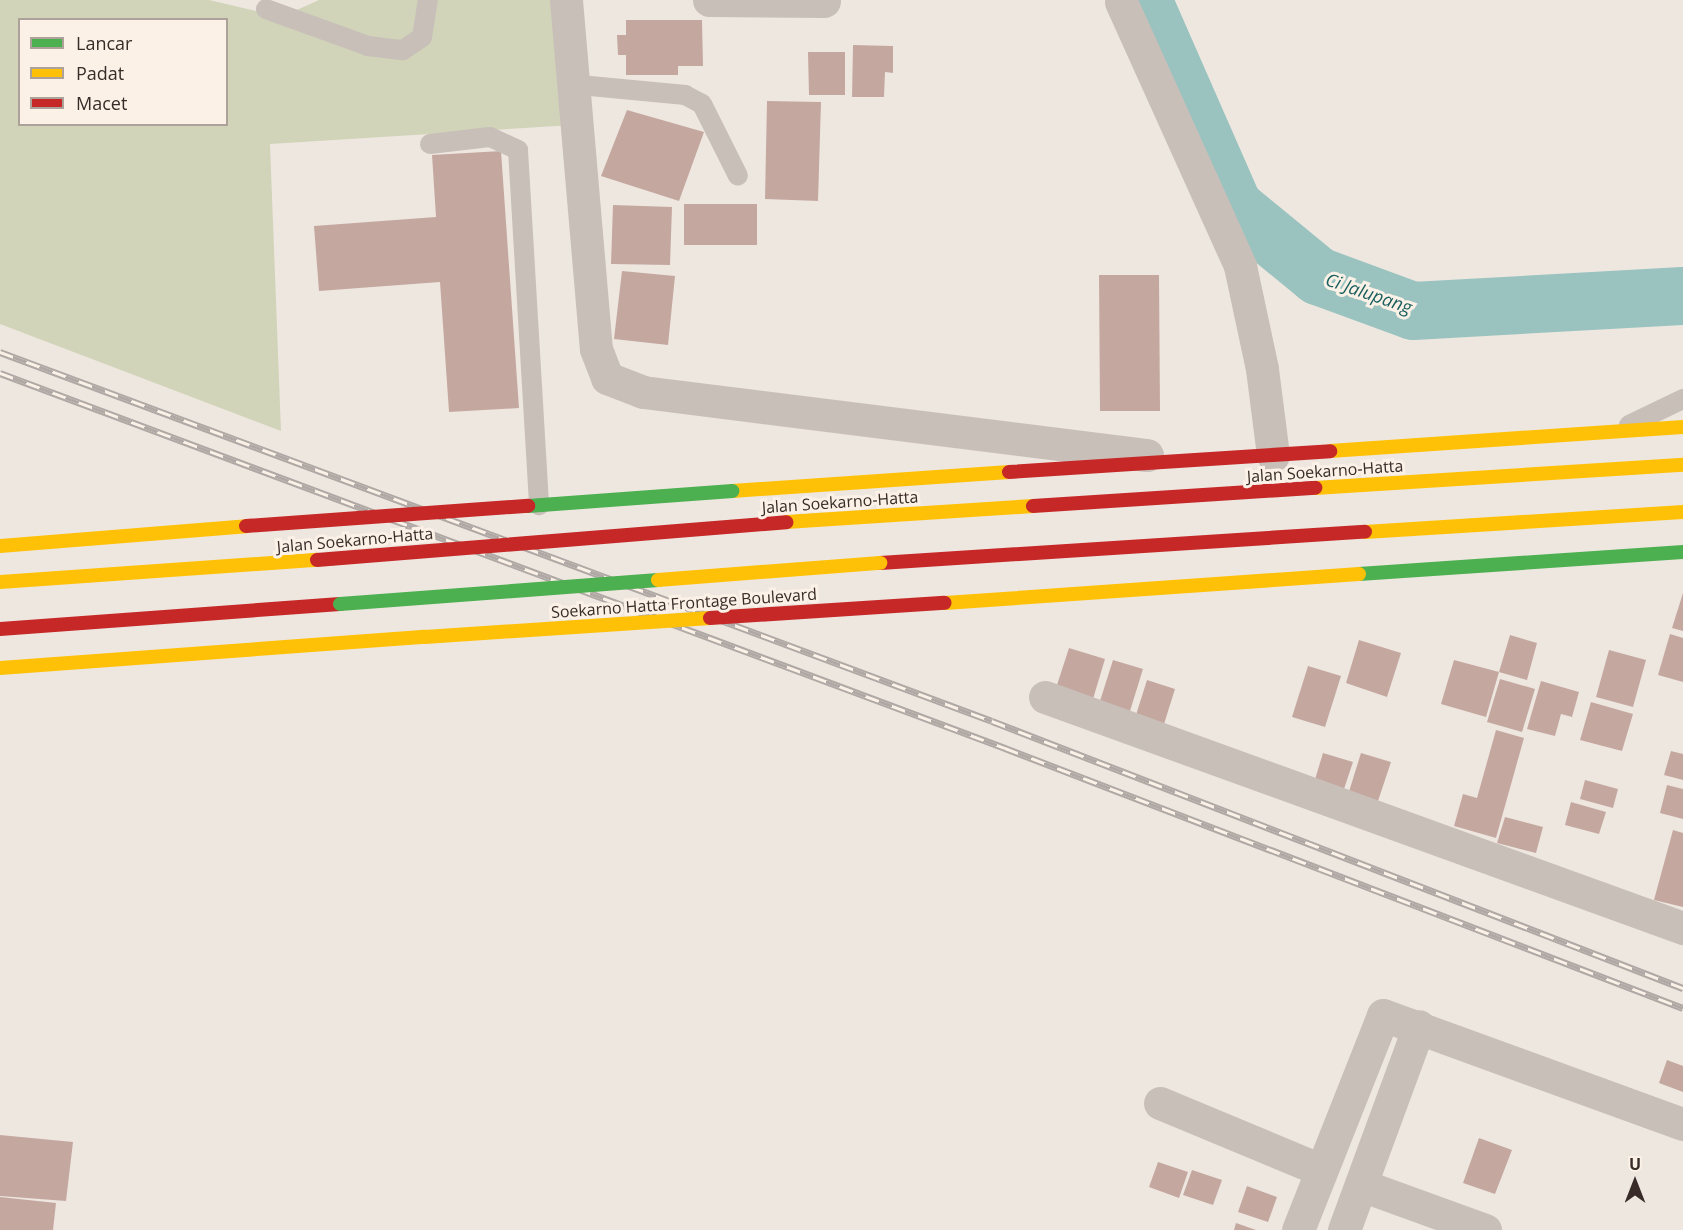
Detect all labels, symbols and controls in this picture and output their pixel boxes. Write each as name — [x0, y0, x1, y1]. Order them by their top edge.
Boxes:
legend — [18, 18, 228, 126]
text: Lancar — [76, 31, 132, 55]
text: Padat — [76, 61, 124, 85]
text: Macet — [76, 91, 127, 115]
water label: Ci Jalupang — [1323, 268, 1415, 318]
street label: Jalan Soekarno-Hatta — [1246, 456, 1404, 486]
street label: Jalan Soekarno-Hatta — [761, 487, 919, 517]
street label: Jalan Soekarno-Hatta — [276, 524, 434, 556]
street label: Soekarno Hatta Frontage Boulevard — [550, 584, 818, 622]
north arrow — [1605, 1152, 1665, 1212]
text: U — [1629, 1153, 1641, 1175]

